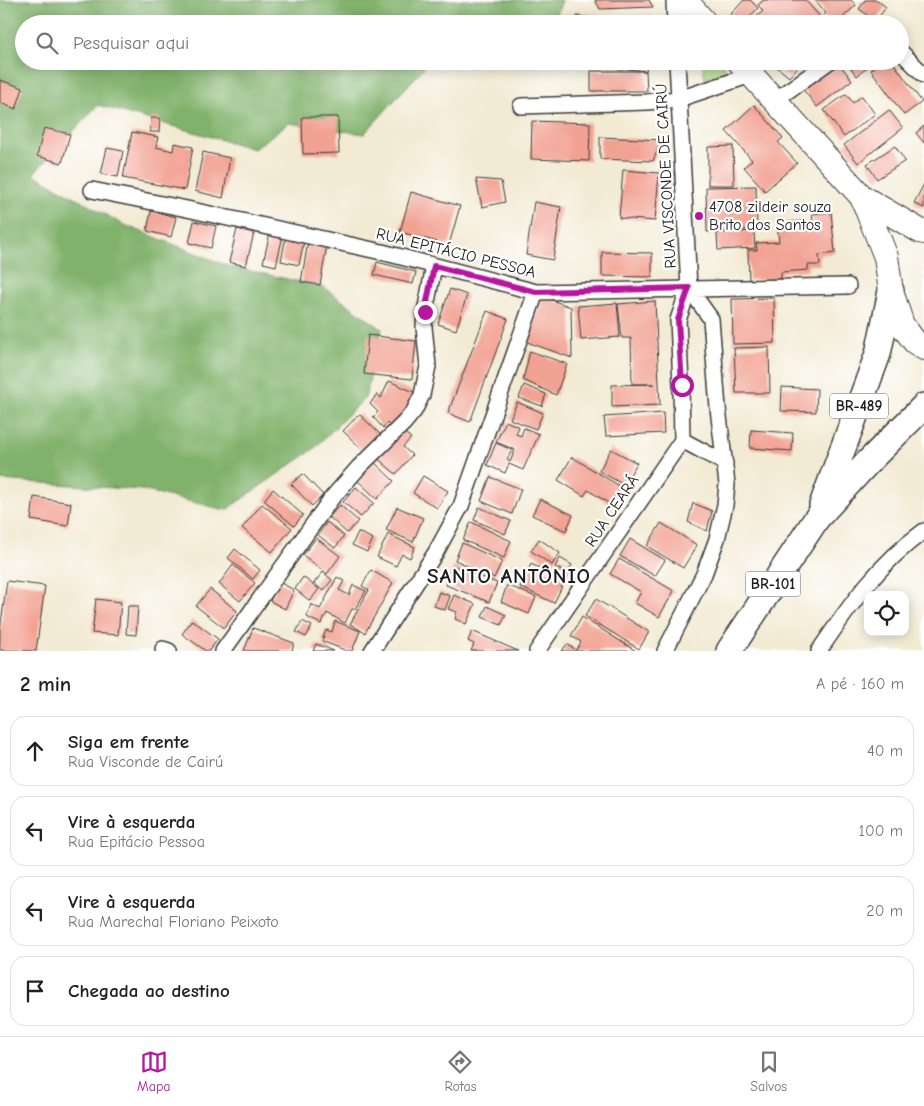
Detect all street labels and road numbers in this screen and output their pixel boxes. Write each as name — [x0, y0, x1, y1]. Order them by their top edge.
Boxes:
street label: RUA VISCONDE DE CAIRÚ — [651, 83, 680, 269]
street label: RUA EPITÁCIO PESSOA — [374, 223, 538, 282]
road number: BR-489 — [830, 394, 888, 418]
street label: RUA CEARÁ — [581, 471, 643, 550]
road number: BR-101 — [746, 572, 800, 596]

